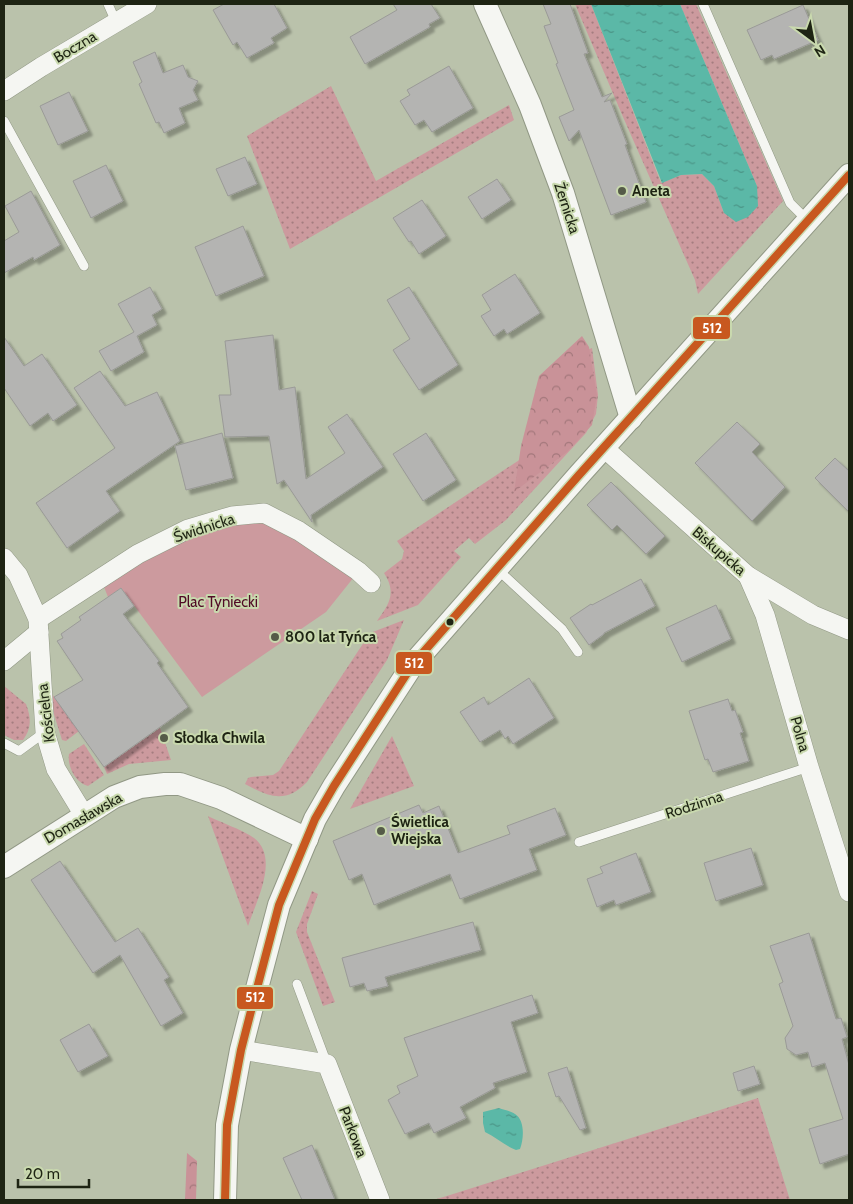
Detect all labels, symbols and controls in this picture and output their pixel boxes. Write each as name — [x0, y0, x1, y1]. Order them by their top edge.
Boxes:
north arrow — [788, 15, 838, 65]
street label: Boczna — [50, 27, 100, 67]
text: N — [811, 41, 829, 61]
street label: Żernicka — [550, 180, 585, 237]
place label: Aneta — [632, 182, 671, 200]
marker: Aneta — [616, 185, 628, 197]
line badge: 512 — [692, 316, 731, 340]
text: 512 — [702, 319, 722, 337]
street label: Świdnicka — [171, 508, 238, 546]
street label: Biskupicka — [689, 523, 750, 580]
park label: Plac Tyniecki — [178, 593, 258, 611]
unlabelled marker — [445, 617, 455, 627]
place label: 800 lat Tyńca — [285, 628, 377, 646]
marker: 800 lat Tyńca — [269, 631, 281, 643]
line badge: 512 — [395, 651, 433, 675]
text: 512 — [404, 654, 424, 672]
street label: Kościelna — [33, 682, 59, 744]
street label: Polna — [786, 714, 814, 754]
place label: Słodka Chwila — [174, 729, 265, 747]
marker: Słodka Chwila — [158, 732, 170, 744]
street label: Rodzinna — [663, 787, 726, 823]
street label: Domasławska — [41, 788, 126, 848]
place label: Świetlica Wiejska — [391, 812, 449, 848]
marker: Świetlica Wiejska — [375, 825, 387, 837]
line badge: 512 — [236, 986, 274, 1010]
text: 512 — [245, 988, 265, 1006]
street label: Parkowa — [335, 1104, 371, 1161]
scale bar — [18, 1156, 89, 1188]
text: 20 m — [25, 1165, 60, 1183]

